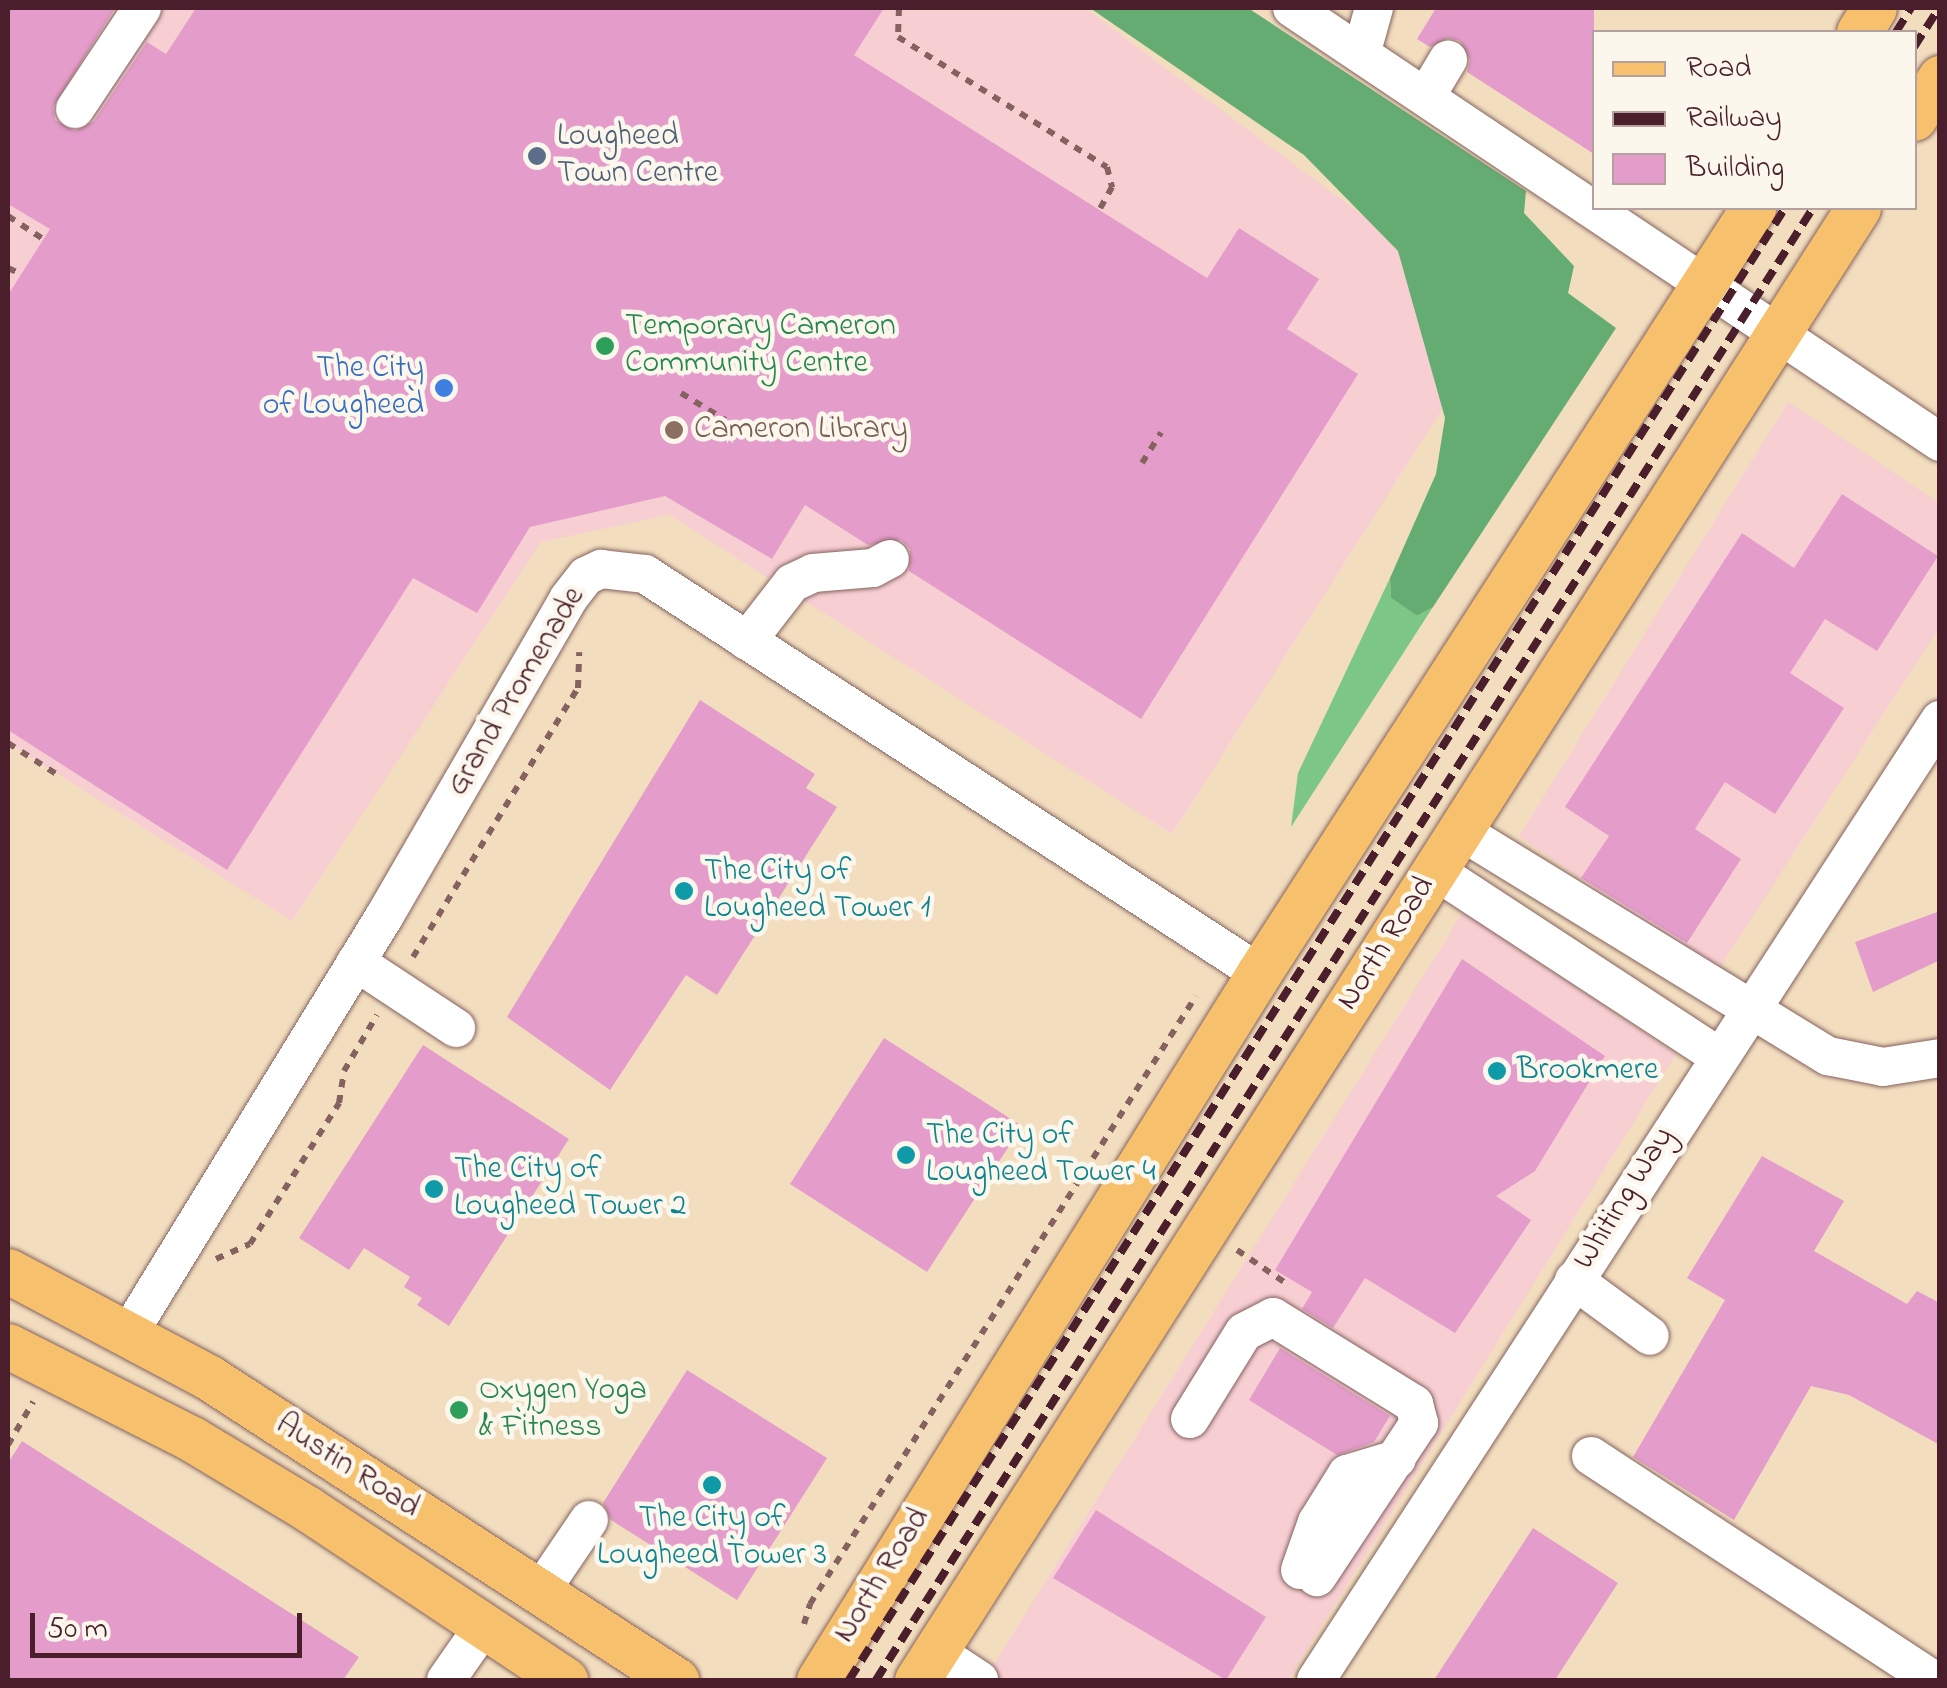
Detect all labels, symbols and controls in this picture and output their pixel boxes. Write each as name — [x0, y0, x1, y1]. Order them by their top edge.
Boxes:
legend — [1592, 30, 1917, 210]
text: Road — [1686, 47, 1751, 91]
text: Railway — [1686, 97, 1782, 141]
place label: Lougheed Town Centre — [557, 119, 718, 194]
marker: Lougheed Town Centre — [526, 145, 548, 167]
text: Building — [1686, 147, 1784, 191]
place label: Temporary Cameron Community Centre — [625, 309, 896, 384]
marker: Temporary Cameron Community Centre — [594, 335, 616, 357]
place label: The City of Lougheed — [263, 351, 424, 426]
marker: The City of Lougheed — [433, 377, 455, 399]
place label: Cameron Library — [694, 411, 908, 449]
marker: Cameron Library — [663, 419, 685, 441]
street label: Grand Promenade — [440, 581, 594, 803]
place label: The City of Lougheed Tower 1 — [704, 854, 931, 929]
street label: North Road — [1330, 870, 1444, 1018]
marker: The City of Lougheed Tower 1 — [673, 880, 695, 902]
place label: Brookmere — [1517, 1052, 1658, 1090]
marker: Brookmere — [1486, 1060, 1508, 1082]
place label: The City of Lougheed Tower 4 — [926, 1118, 1156, 1193]
street label: Whiting Way — [1566, 1121, 1684, 1277]
marker: The City of Lougheed Tower 4 — [895, 1144, 917, 1166]
place label: The City of Lougheed Tower 2 — [454, 1152, 687, 1227]
marker: The City of Lougheed Tower 2 — [423, 1178, 445, 1200]
place label: Oxygen Yoga & Fitness — [479, 1373, 647, 1448]
marker: Oxygen Yoga & Fitness — [448, 1399, 470, 1421]
street label: Austin Road — [268, 1406, 426, 1528]
marker: The City of Lougheed Tower 3 — [701, 1474, 723, 1496]
place label: The City of Lougheed Tower 3 — [597, 1501, 827, 1576]
street label: North Road — [827, 1501, 939, 1651]
scale bar — [35, 1593, 308, 1655]
text: 50 m — [47, 1608, 108, 1652]

